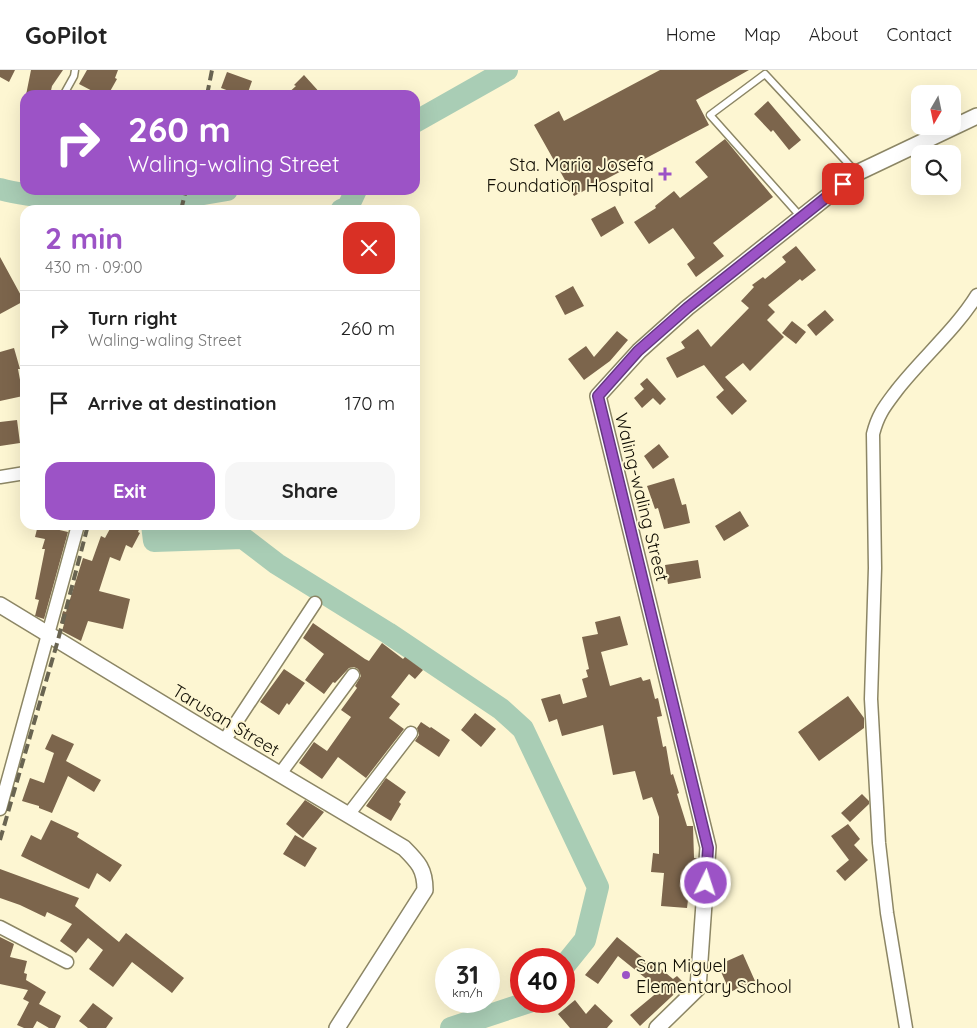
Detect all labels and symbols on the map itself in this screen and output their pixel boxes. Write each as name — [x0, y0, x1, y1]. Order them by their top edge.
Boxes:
north arrow — [911, 85, 961, 135]
place label: Sta. Maria Josefa Foundation Hospital — [486, 153, 654, 197]
pin — [822, 163, 864, 205]
marker: Sta. Maria Josefa Foundation Hospital — [658, 167, 672, 181]
street label: Waling-waling Street — [610, 410, 674, 584]
street label: Tarusan Street — [168, 679, 284, 761]
position arrow — [679, 856, 731, 908]
speed limit sign: 40 — [510, 948, 575, 1013]
place label: San Miguel Elementary School — [636, 954, 792, 998]
marker: San Miguel Elementary School — [620, 969, 632, 981]

